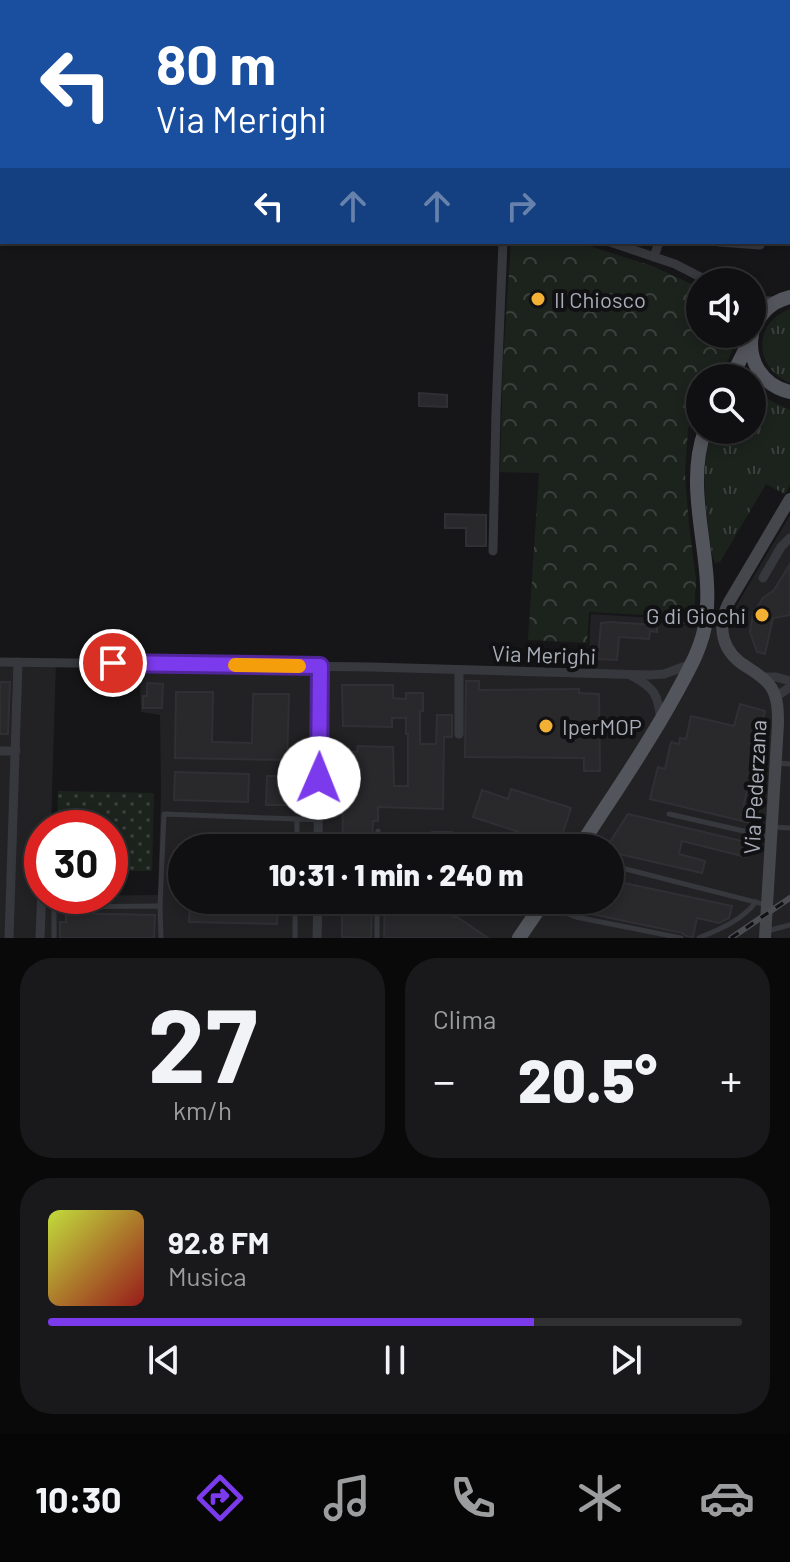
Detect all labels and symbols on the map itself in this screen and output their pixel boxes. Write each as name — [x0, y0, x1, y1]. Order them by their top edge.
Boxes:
place label: Il Chiosco — [554, 286, 646, 312]
marker: Il Chiosco — [529, 290, 547, 308]
place label: G di Giochi — [646, 602, 746, 628]
marker: G di Giochi — [753, 606, 771, 624]
pin — [79, 629, 147, 697]
street label: Via Merighi — [491, 639, 597, 669]
place label: IperMOP — [562, 713, 642, 739]
marker: IperMOP — [537, 717, 555, 735]
street label: Via Pederzana — [737, 719, 771, 855]
position arrow — [277, 736, 361, 820]
speed limit sign: 30 — [24, 810, 128, 914]

